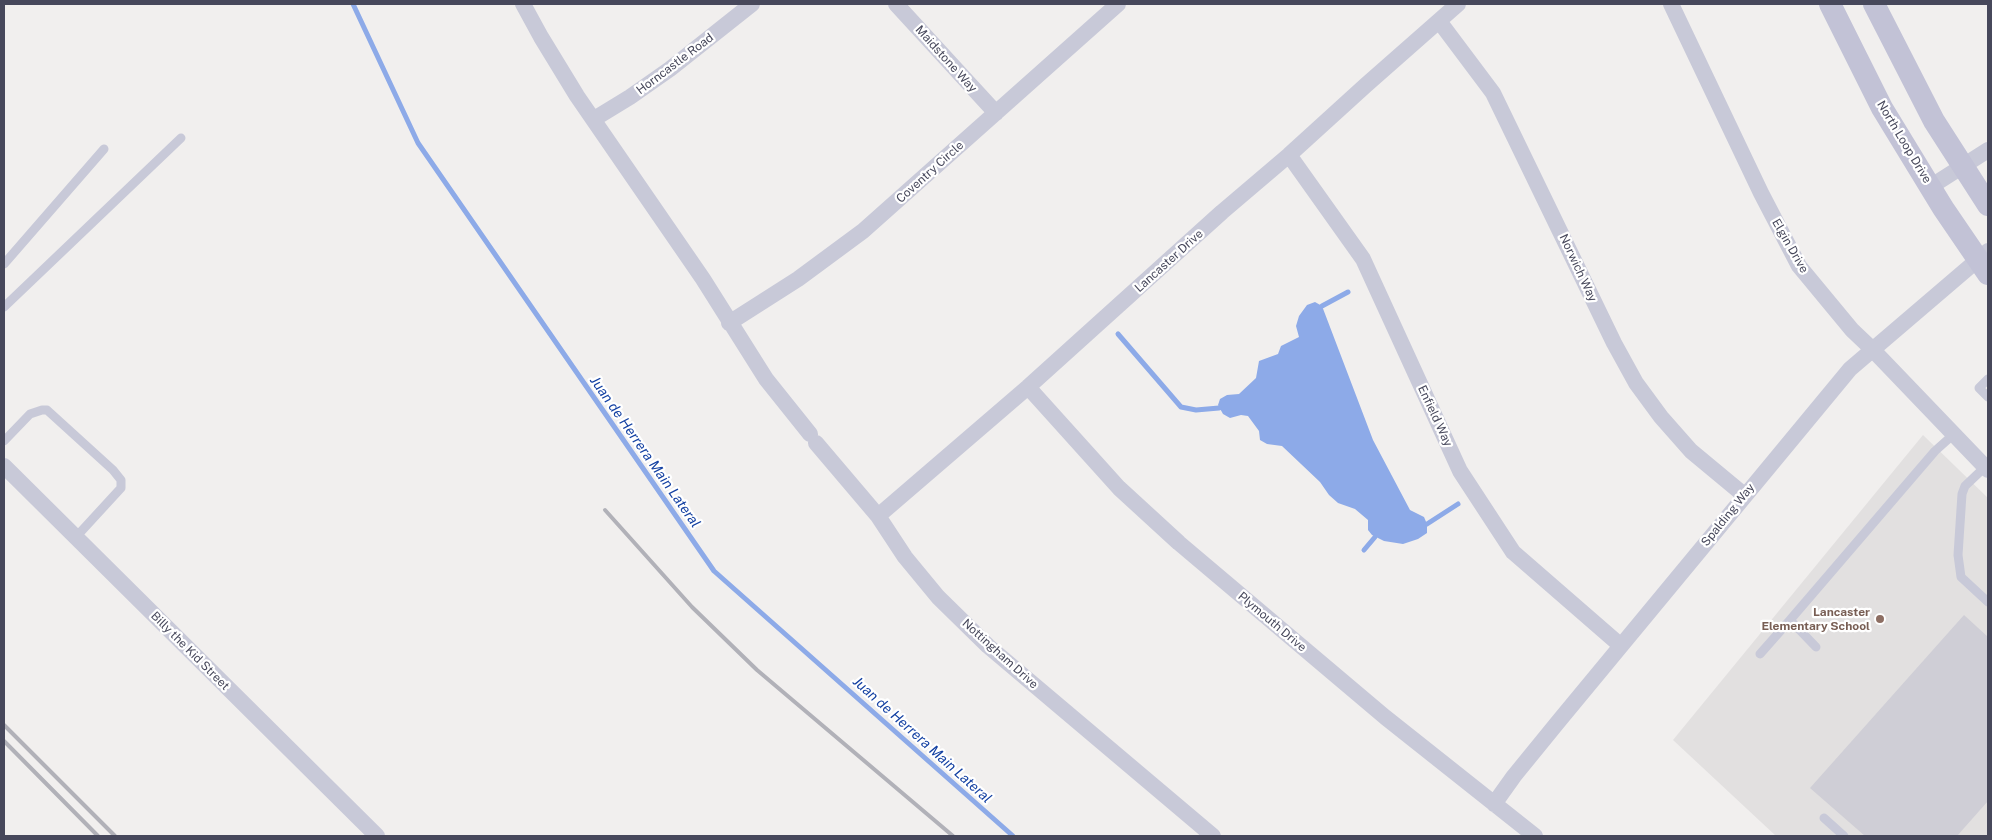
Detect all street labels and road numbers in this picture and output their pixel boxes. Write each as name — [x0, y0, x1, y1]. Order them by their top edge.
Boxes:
street label: Maidstone Way — [912, 23, 980, 95]
street label: Horncastle Road — [634, 30, 716, 98]
street label: North Loop Drive — [1874, 98, 1934, 186]
street label: Coventry Circle — [893, 138, 967, 206]
street label: Elgin Drive — [1769, 216, 1811, 276]
street label: Lancaster Drive — [1132, 227, 1206, 295]
street label: Norwich Way — [1556, 232, 1600, 304]
street label: Enfield Way — [1415, 383, 1455, 449]
street label: Spalding Way — [1698, 481, 1758, 549]
street label: Plymouth Drive — [1235, 589, 1309, 655]
street label: Billy the Kid Street — [148, 609, 232, 693]
street label: Nottingham Drive — [959, 616, 1041, 692]

